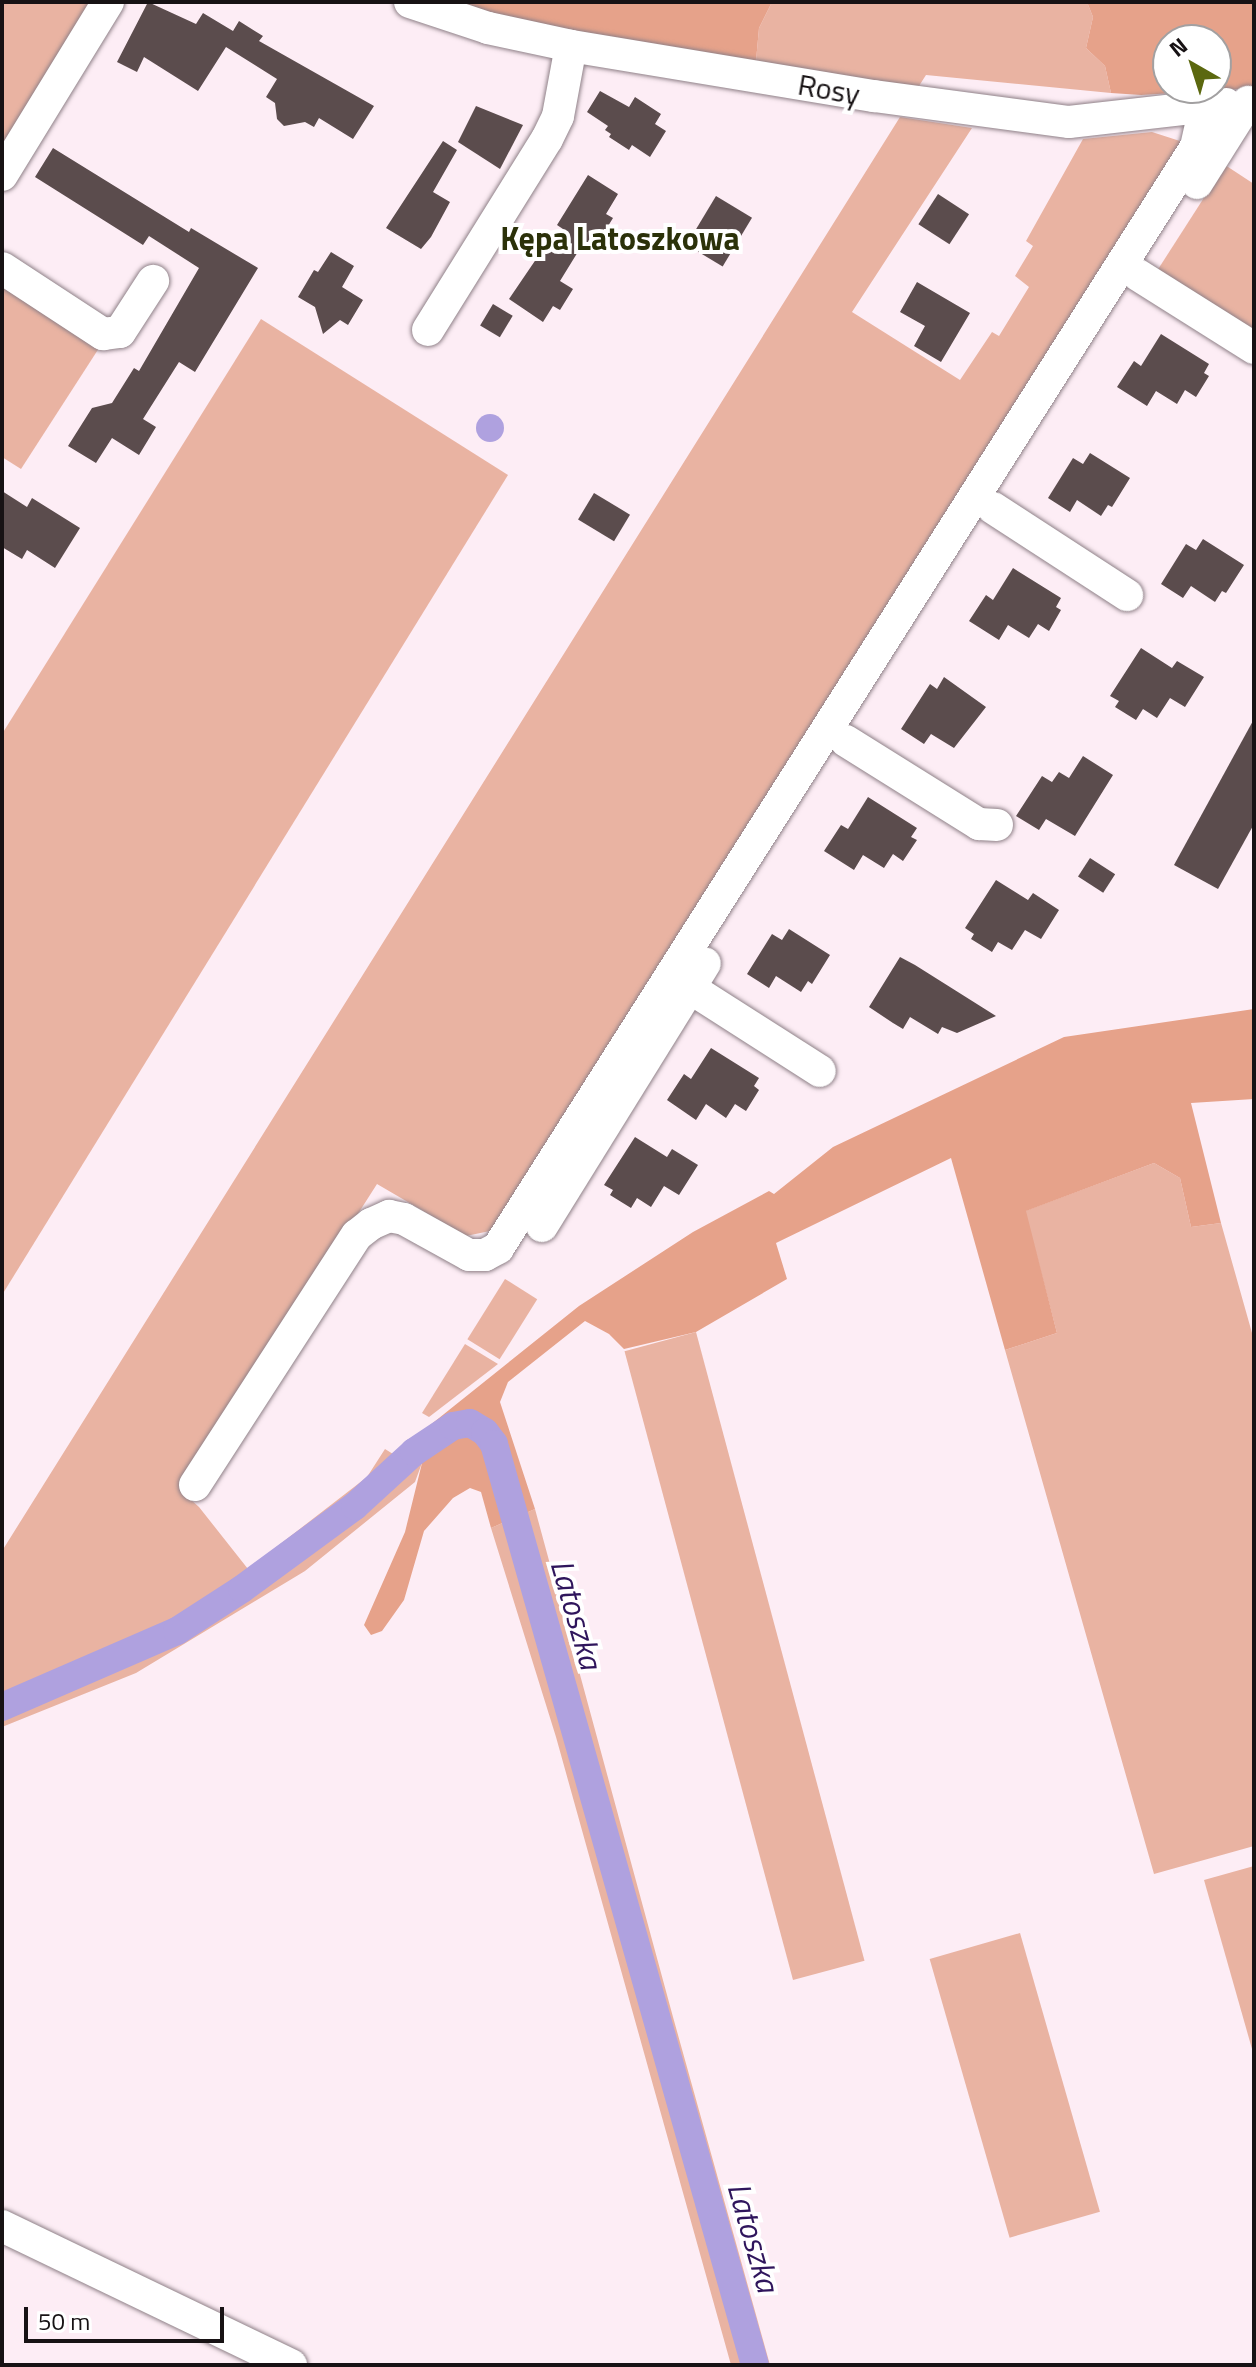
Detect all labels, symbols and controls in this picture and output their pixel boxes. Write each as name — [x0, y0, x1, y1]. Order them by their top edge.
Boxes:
north arrow — [1152, 24, 1232, 104]
text: N — [1162, 29, 1195, 65]
street label: Rosy — [795, 66, 863, 112]
district label: Kępa Latoszkowa — [500, 219, 740, 257]
water label: Latoszka — [543, 1555, 611, 1673]
water label: Latoszka — [720, 2178, 788, 2296]
scale bar — [28, 2291, 228, 2341]
text: 50 m — [38, 2303, 90, 2339]

